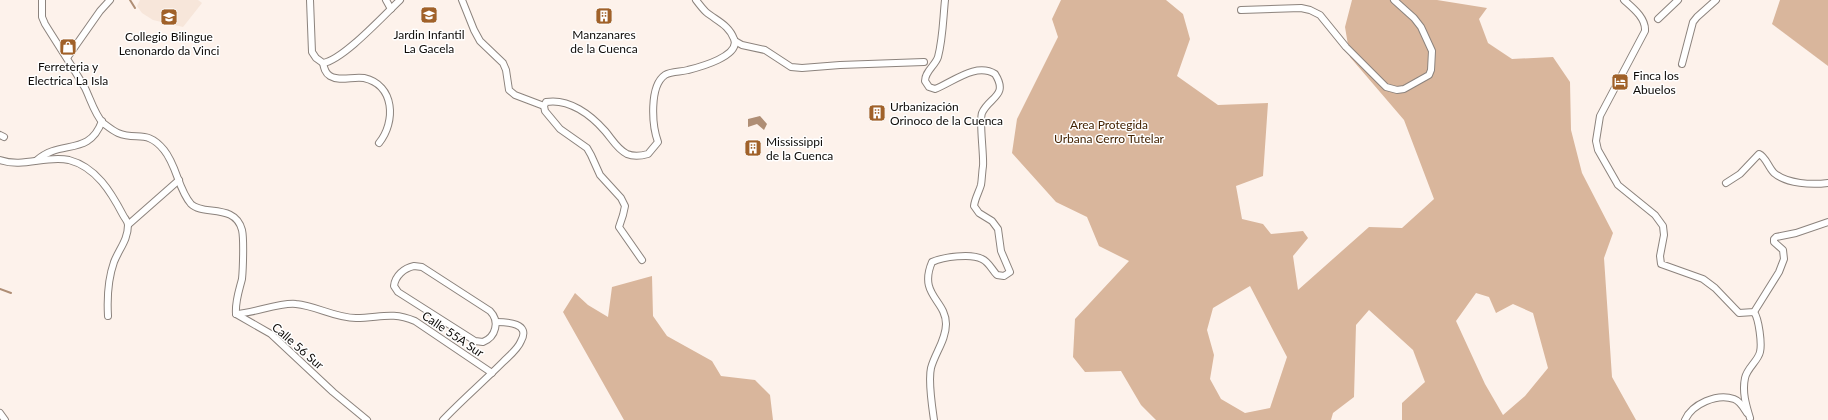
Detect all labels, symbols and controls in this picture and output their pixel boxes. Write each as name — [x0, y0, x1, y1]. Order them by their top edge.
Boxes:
school or university icon: Jardin Infantil La Gacela — [419, 5, 439, 25]
building icon: Manzanares de la Cuenca — [594, 6, 614, 26]
school or university icon: Collegio Bilingue Lenonardo da Vinci — [159, 7, 179, 27]
place label: Jardin Infantil La Gacela — [393, 27, 465, 56]
place label: Manzanares de la Cuenca — [570, 27, 638, 56]
place label: Collegio Bilingue Lenonardo da Vinci — [119, 29, 219, 58]
shop icon: Ferreteria y Electrica La Isla — [58, 37, 78, 57]
place label: Ferreteria y Electrica La Isla — [28, 59, 108, 88]
place label: Finca los Abuelos — [1633, 68, 1679, 97]
hotel icon: Finca los Abuelos — [1610, 72, 1630, 92]
place label: Urbanización Orinoco de la Cuenca — [890, 99, 1003, 128]
building icon: Urbanización Orinoco de la Cuenca — [867, 103, 887, 123]
park label: Area Protegida Urbana Cerro Tutelar — [1054, 117, 1165, 146]
place label: Mississippi de la Cuenca — [766, 134, 833, 163]
building icon: Mississippi de la Cuenca — [743, 138, 763, 158]
street label: Calle 55A Sur — [419, 308, 487, 360]
street label: Calle 56 Sur — [269, 320, 327, 373]

